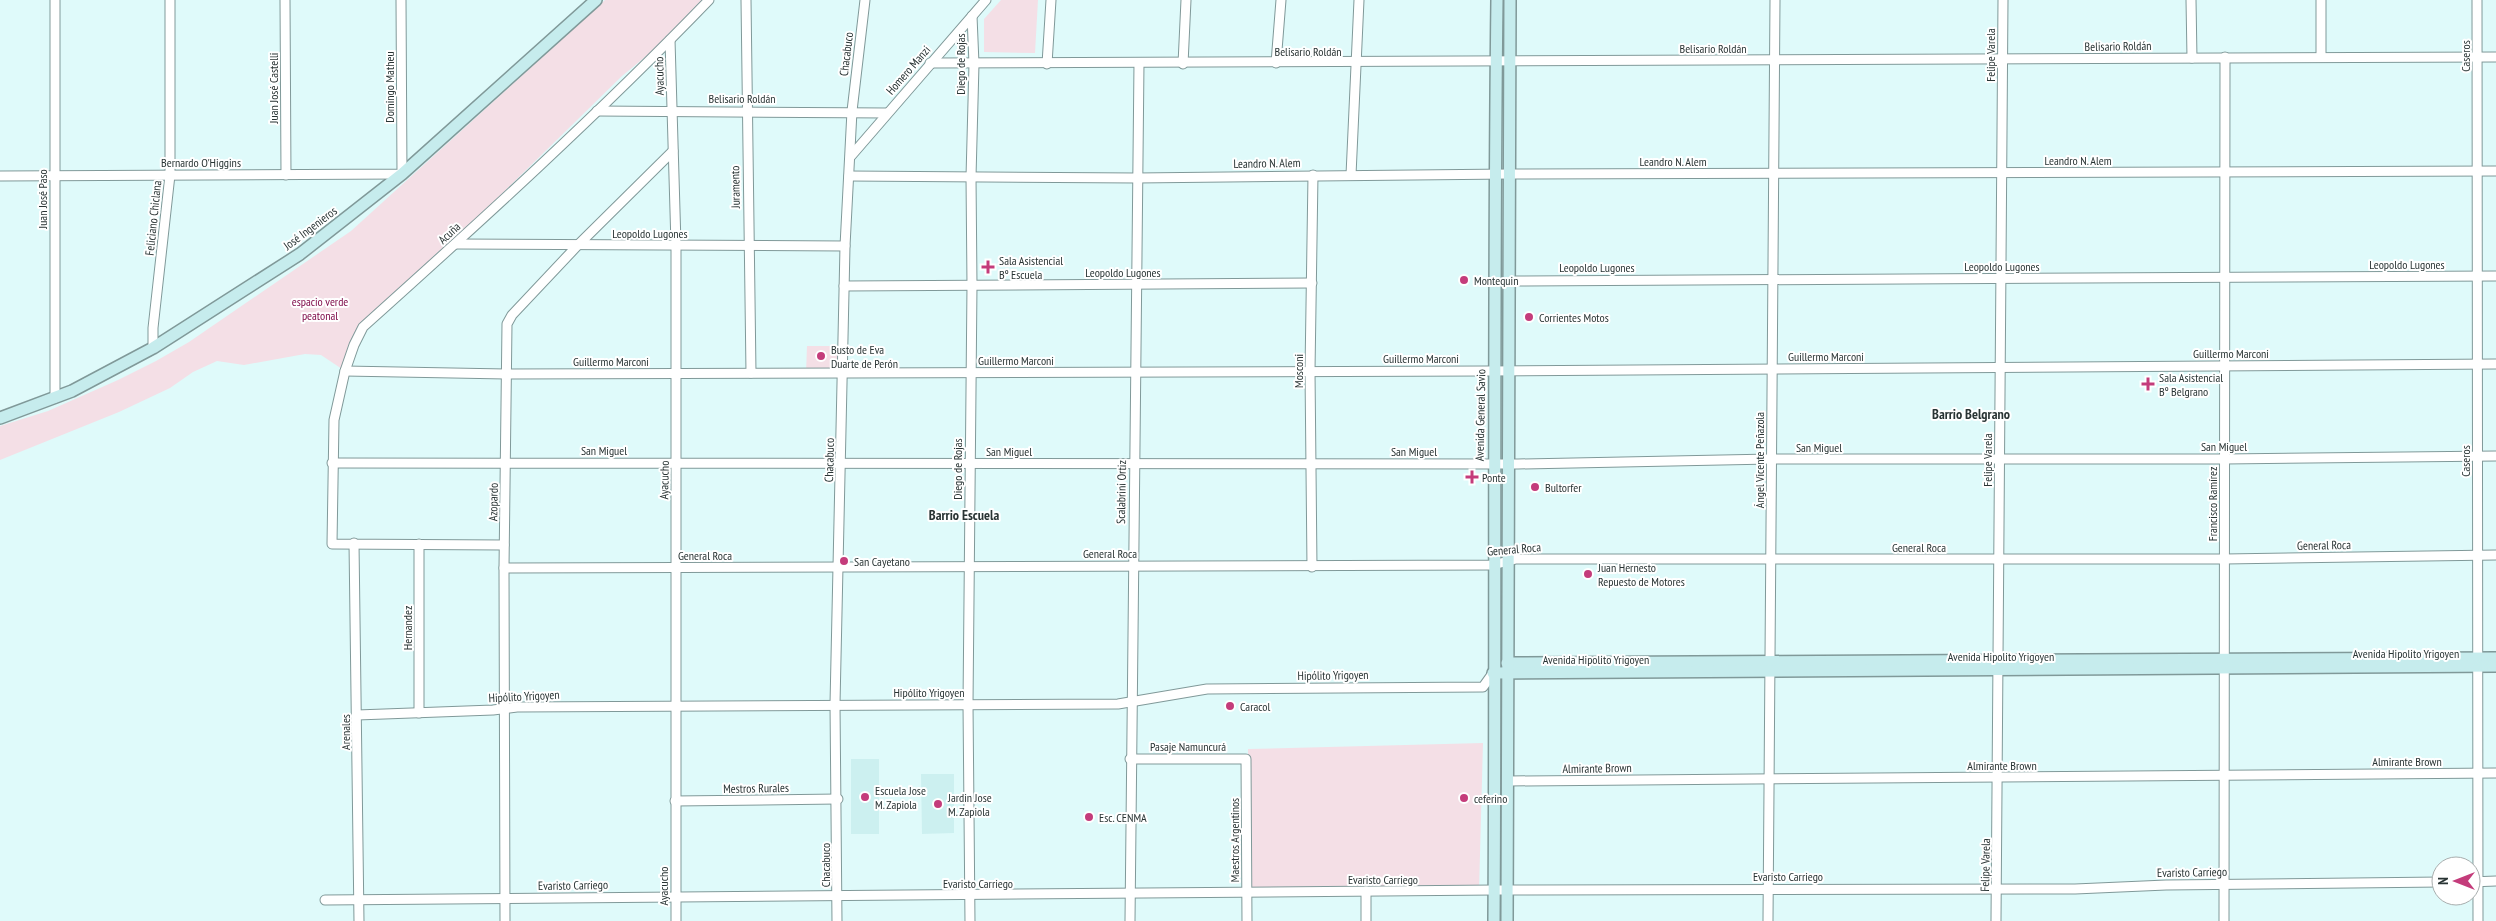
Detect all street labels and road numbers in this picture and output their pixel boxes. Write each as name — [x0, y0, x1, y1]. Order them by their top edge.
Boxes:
street label: Felipe Varela — [1983, 28, 1998, 82]
street label: Chacabuco — [836, 31, 856, 77]
street label: Diego de Rojas — [953, 33, 968, 95]
street label: Belisario Roldán — [2084, 38, 2152, 54]
street label: Caseros — [2458, 40, 2473, 72]
street label: Belisario Roldán — [1679, 41, 1747, 56]
street label: Homero Manzi — [883, 42, 933, 98]
street label: Belisario Roldán — [1274, 44, 1342, 59]
street label: Domingo Matheu — [382, 51, 397, 123]
street label: Juan José Castelli — [266, 53, 281, 124]
street label: Ayacucho — [651, 56, 667, 96]
street label: Belisario Roldán — [708, 91, 776, 106]
street label: Leandro N. Alem — [2045, 153, 2112, 168]
street label: Leandro N. Alem — [1640, 154, 1707, 169]
street label: Bernardo O'Higgins — [161, 155, 241, 170]
street label: Leandro N. Alem — [1233, 155, 1301, 171]
street label: Juramento — [727, 166, 743, 209]
street label: Juan José Paso — [35, 169, 50, 230]
street label: Feliciano Chiclana — [142, 180, 164, 256]
street label: José Ingenieros — [279, 203, 340, 254]
street label: Acuña — [435, 219, 463, 247]
street label: Leopoldo Lugones — [612, 226, 688, 241]
street label: Leopoldo Lugones — [2369, 257, 2445, 272]
street label: Leopoldo Lugones — [1964, 259, 2040, 274]
street label: Leopoldo Lugones — [1559, 260, 1635, 275]
street label: Leopoldo Lugones — [1085, 265, 1161, 280]
street label: Guillermo Marconi — [2193, 346, 2269, 361]
street label: Guillermo Marconi — [1788, 349, 1864, 364]
street label: Guillermo Marconi — [1383, 351, 1459, 366]
street label: Guillermo Marconi — [978, 353, 1054, 368]
street label: Guillermo Marconi — [573, 354, 649, 369]
street label: Mosconi — [1291, 354, 1306, 388]
street label: Avenida General Savio — [1472, 369, 1488, 461]
street label: Ángel Vicente Peñazola — [1752, 412, 1767, 508]
street label: Felipe Varela — [1980, 433, 1995, 487]
street label: Chacabuco — [821, 438, 837, 482]
street label: Diego de Rojas — [950, 438, 965, 500]
street label: San Miguel — [2201, 439, 2247, 454]
street label: San Miguel — [1796, 440, 1842, 455]
street label: San Miguel — [581, 443, 627, 458]
street label: San Miguel — [986, 444, 1032, 459]
street label: San Miguel — [1391, 444, 1437, 459]
street label: Caseros — [2458, 445, 2473, 477]
street label: Ayacucho — [656, 460, 672, 500]
street label: Scalabrini Ortiz — [1113, 460, 1129, 524]
street label: Francisco Ramírez — [2205, 467, 2220, 541]
street label: Azopardo — [485, 483, 501, 521]
street label: General Roca — [2297, 537, 2351, 553]
street label: General Roca — [1486, 539, 1542, 559]
street label: General Roca — [1892, 540, 1946, 555]
street label: General Roca — [1083, 546, 1137, 561]
street label: General Roca — [678, 548, 732, 563]
street label: Hernandez — [400, 606, 415, 650]
street label: Avenida Hipolito Yrigoyen — [2353, 646, 2459, 661]
street label: Avenida Hipolito Yrigoyen — [1948, 649, 2054, 664]
street label: Avenida Hipolito Yrigoyen — [1543, 652, 1649, 667]
street label: Hipólito Yrigoyen — [1297, 667, 1369, 683]
street label: Hipólito Yrigoyen — [893, 685, 965, 700]
street label: Hipólito Yrigoyen — [488, 687, 560, 705]
street label: Arenales — [338, 714, 353, 750]
street label: Pasaje Namuncurá — [1150, 739, 1226, 754]
street label: Almirante Brown — [2372, 754, 2442, 769]
street label: Almirante Brown — [1967, 758, 2037, 773]
street label: Almirante Brown — [1562, 760, 1632, 776]
street label: Mestros Rurales — [723, 780, 789, 796]
street label: Maestros Argentinos — [1227, 798, 1242, 882]
street label: Felipe Varela — [1977, 838, 1993, 892]
street label: Chacabuco — [818, 843, 833, 887]
street label: Evaristo Carriego — [2157, 864, 2227, 880]
street label: Ayacucho — [656, 867, 671, 905]
street label: Evaristo Carriego — [1753, 869, 1823, 884]
street label: Evaristo Carriego — [1348, 872, 1418, 887]
street label: Evaristo Carriego — [943, 876, 1013, 891]
street label: Evaristo Carriego — [538, 877, 608, 893]

